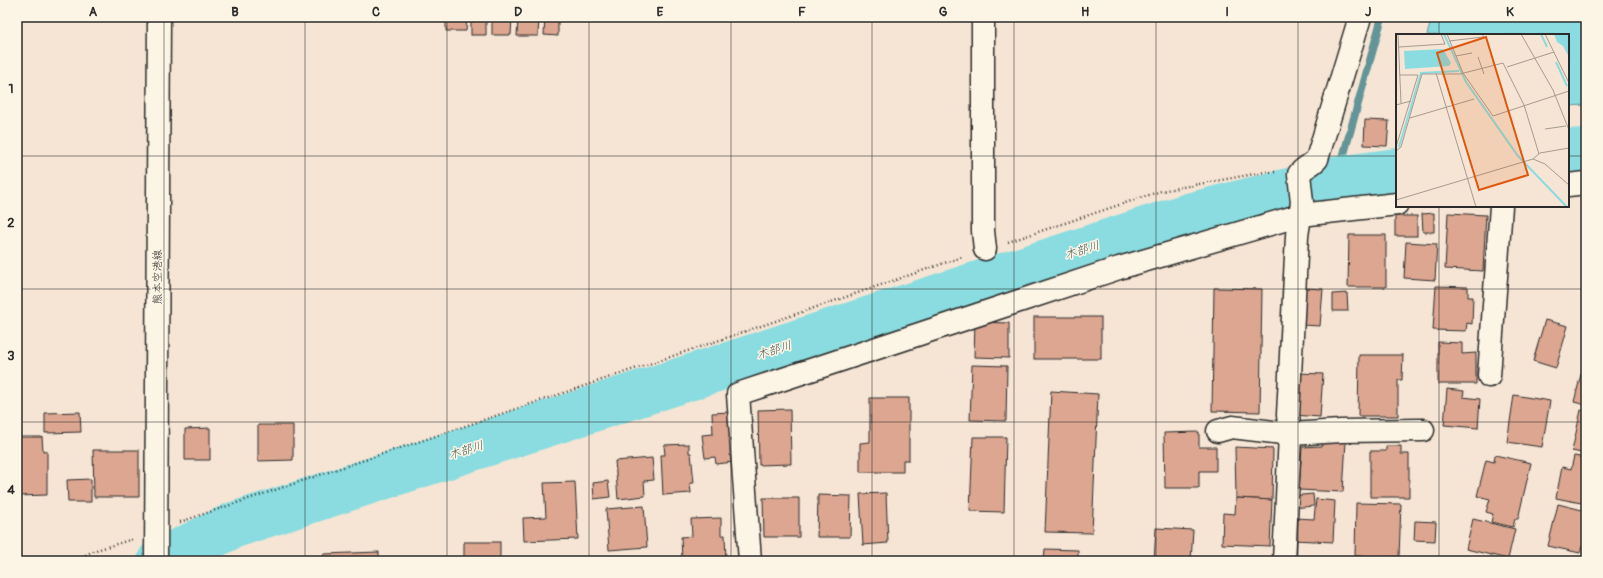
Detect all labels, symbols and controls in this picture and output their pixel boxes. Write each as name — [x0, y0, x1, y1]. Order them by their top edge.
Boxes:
text: A — [89, 4, 98, 20]
text: B — [231, 4, 239, 20]
text: C — [372, 4, 380, 20]
text: D — [514, 4, 522, 20]
text: E — [657, 4, 664, 20]
text: F — [798, 4, 806, 20]
text: G — [939, 4, 948, 20]
text: H — [1081, 4, 1089, 20]
text: I — [1225, 4, 1229, 20]
text: J — [1365, 4, 1371, 20]
text: K — [1506, 4, 1514, 20]
inset map — [1396, 34, 1569, 207]
text: 1 — [8, 81, 14, 97]
text: 2 — [7, 215, 15, 231]
water label: 木部川 — [1063, 238, 1102, 263]
street label: 熊本空港線 — [151, 250, 164, 305]
water label: 木部川 — [755, 338, 794, 363]
text: 3 — [7, 348, 15, 364]
water label: 木部川 — [447, 438, 486, 463]
text: 4 — [7, 482, 15, 498]

